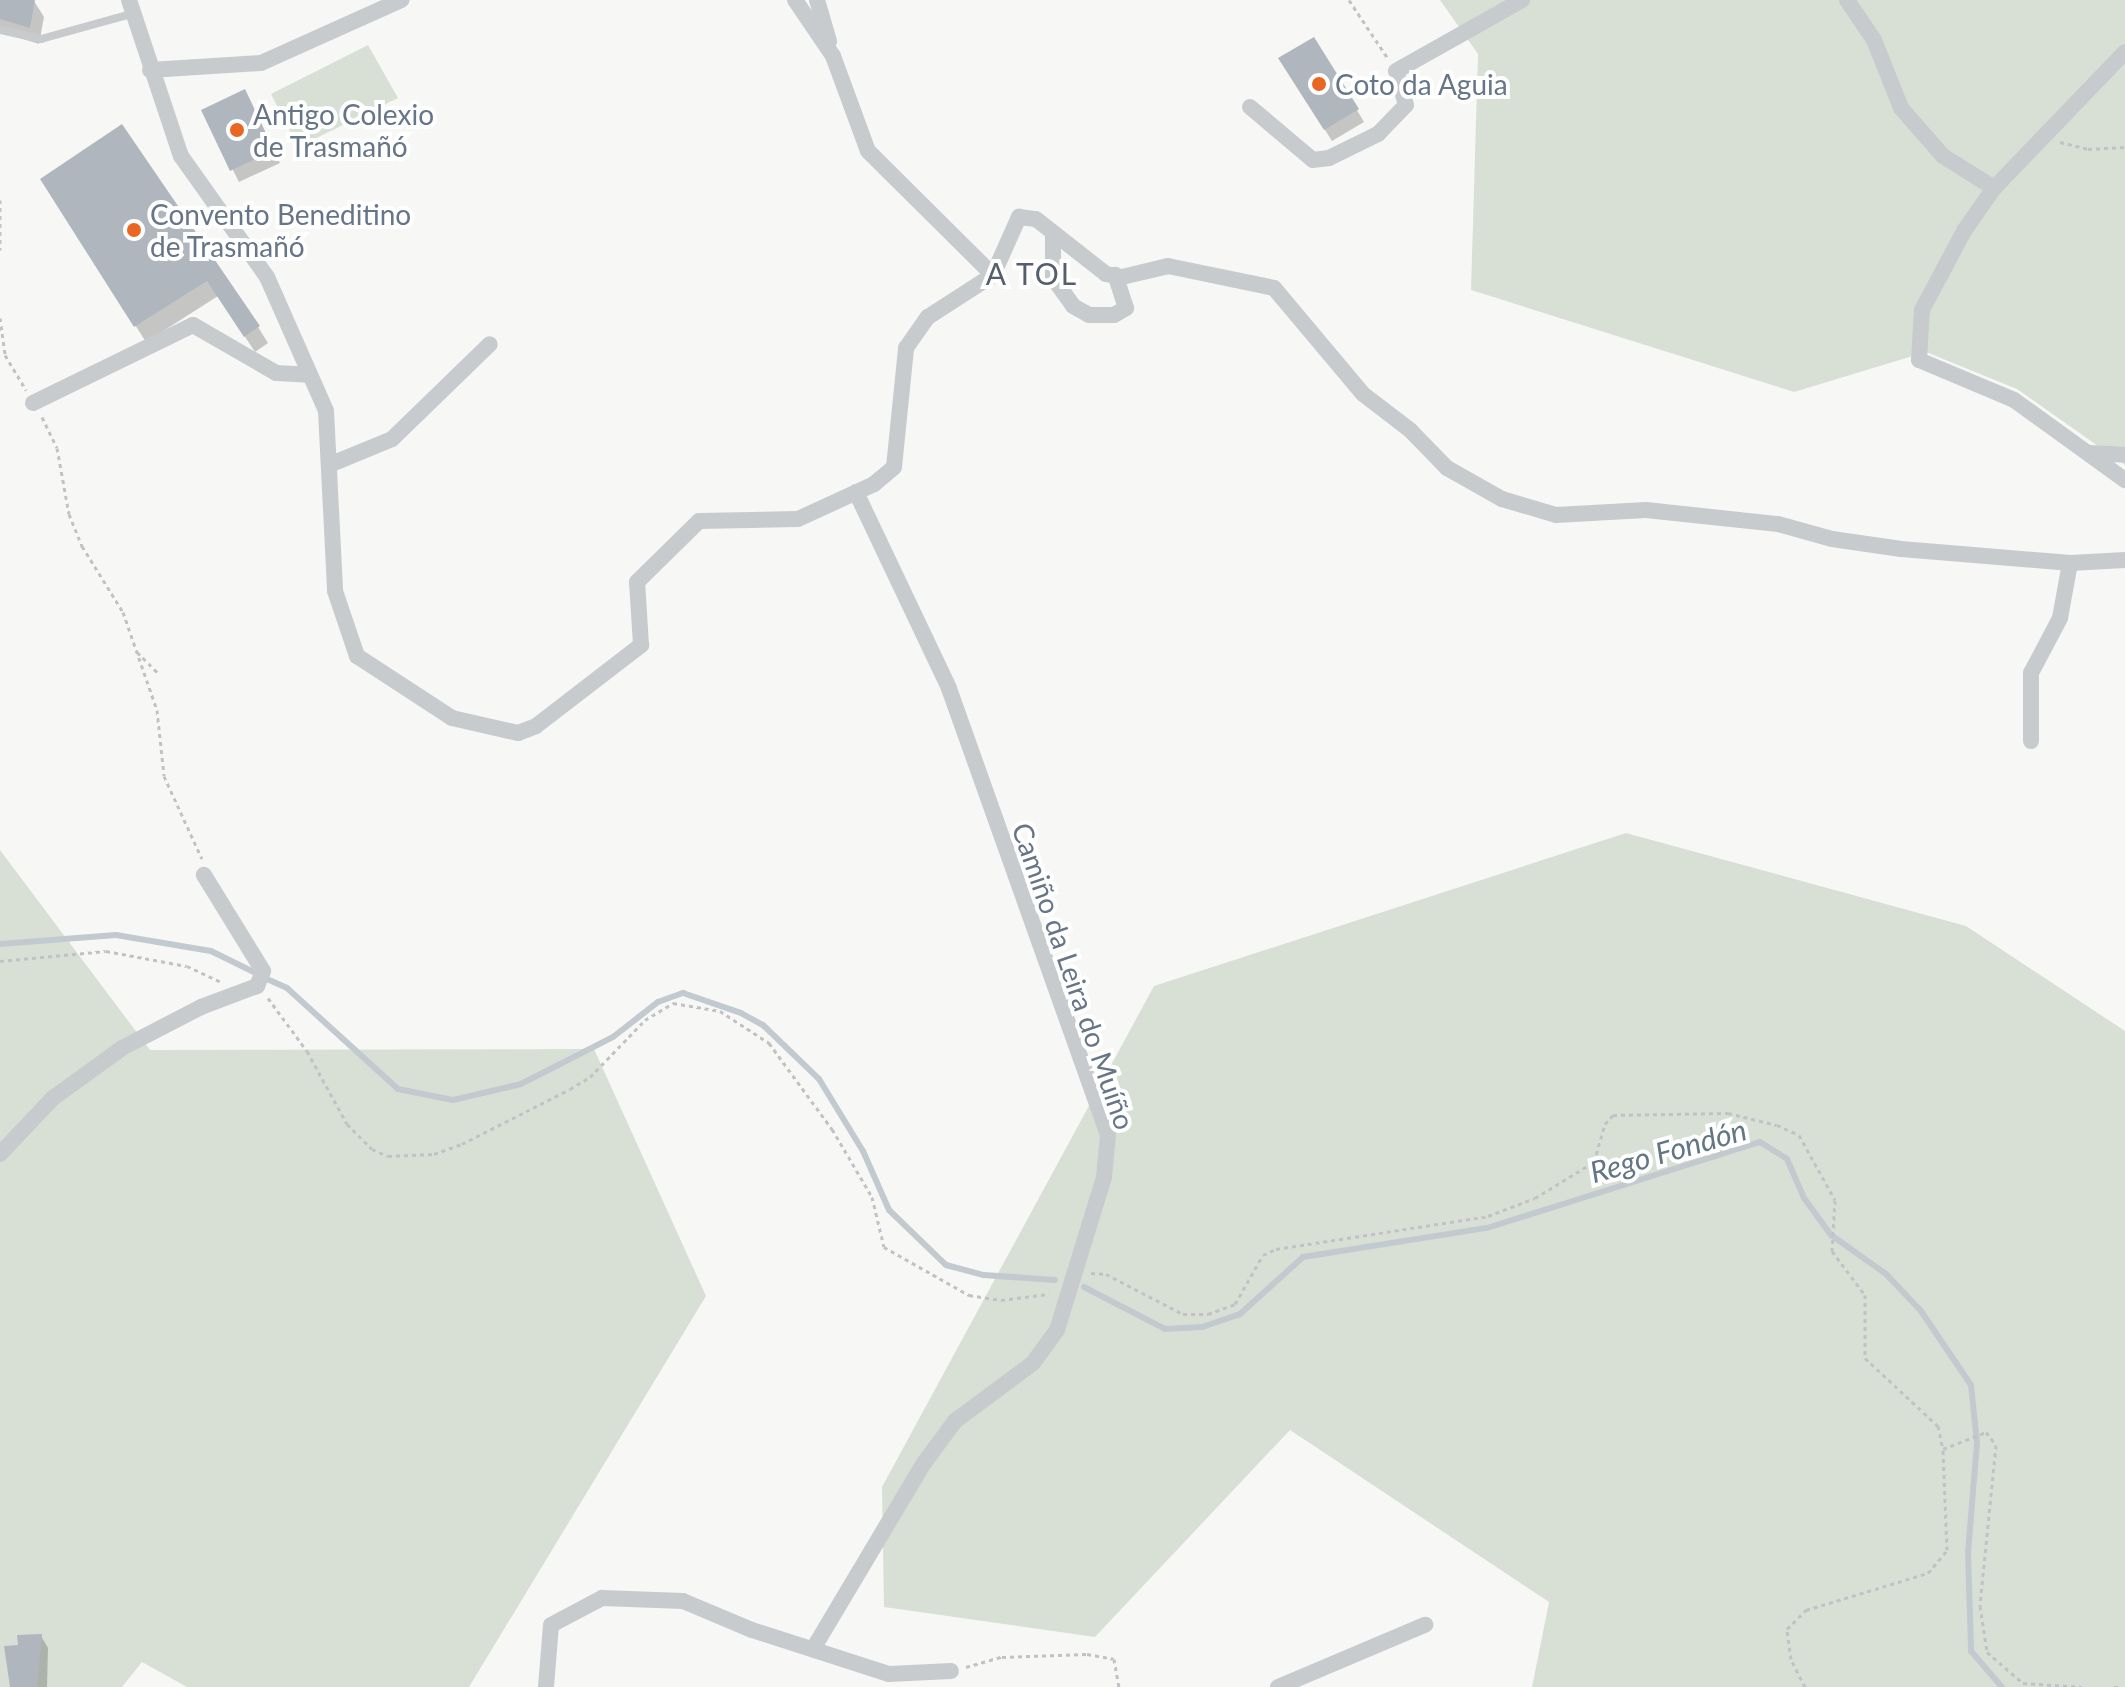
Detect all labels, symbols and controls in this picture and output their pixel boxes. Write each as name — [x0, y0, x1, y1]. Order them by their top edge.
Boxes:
place label: Coto da Aguia — [1335, 67, 1509, 101]
marker: Coto da Aguia — [1310, 75, 1328, 93]
place label: Antigo Colexio de Trasmañó — [253, 97, 434, 163]
marker: Antigo Colexio de Trasmañó — [228, 121, 246, 139]
place label: Convento Beneditino de Trasmañó — [150, 197, 411, 263]
marker: Convento Beneditino de Trasmañó — [125, 221, 143, 239]
district label: A TOL — [985, 255, 1079, 291]
street label: Camiño da Leira do Muíño — [1006, 818, 1142, 1134]
water label: Rego Fondón — [1586, 1111, 1750, 1189]

